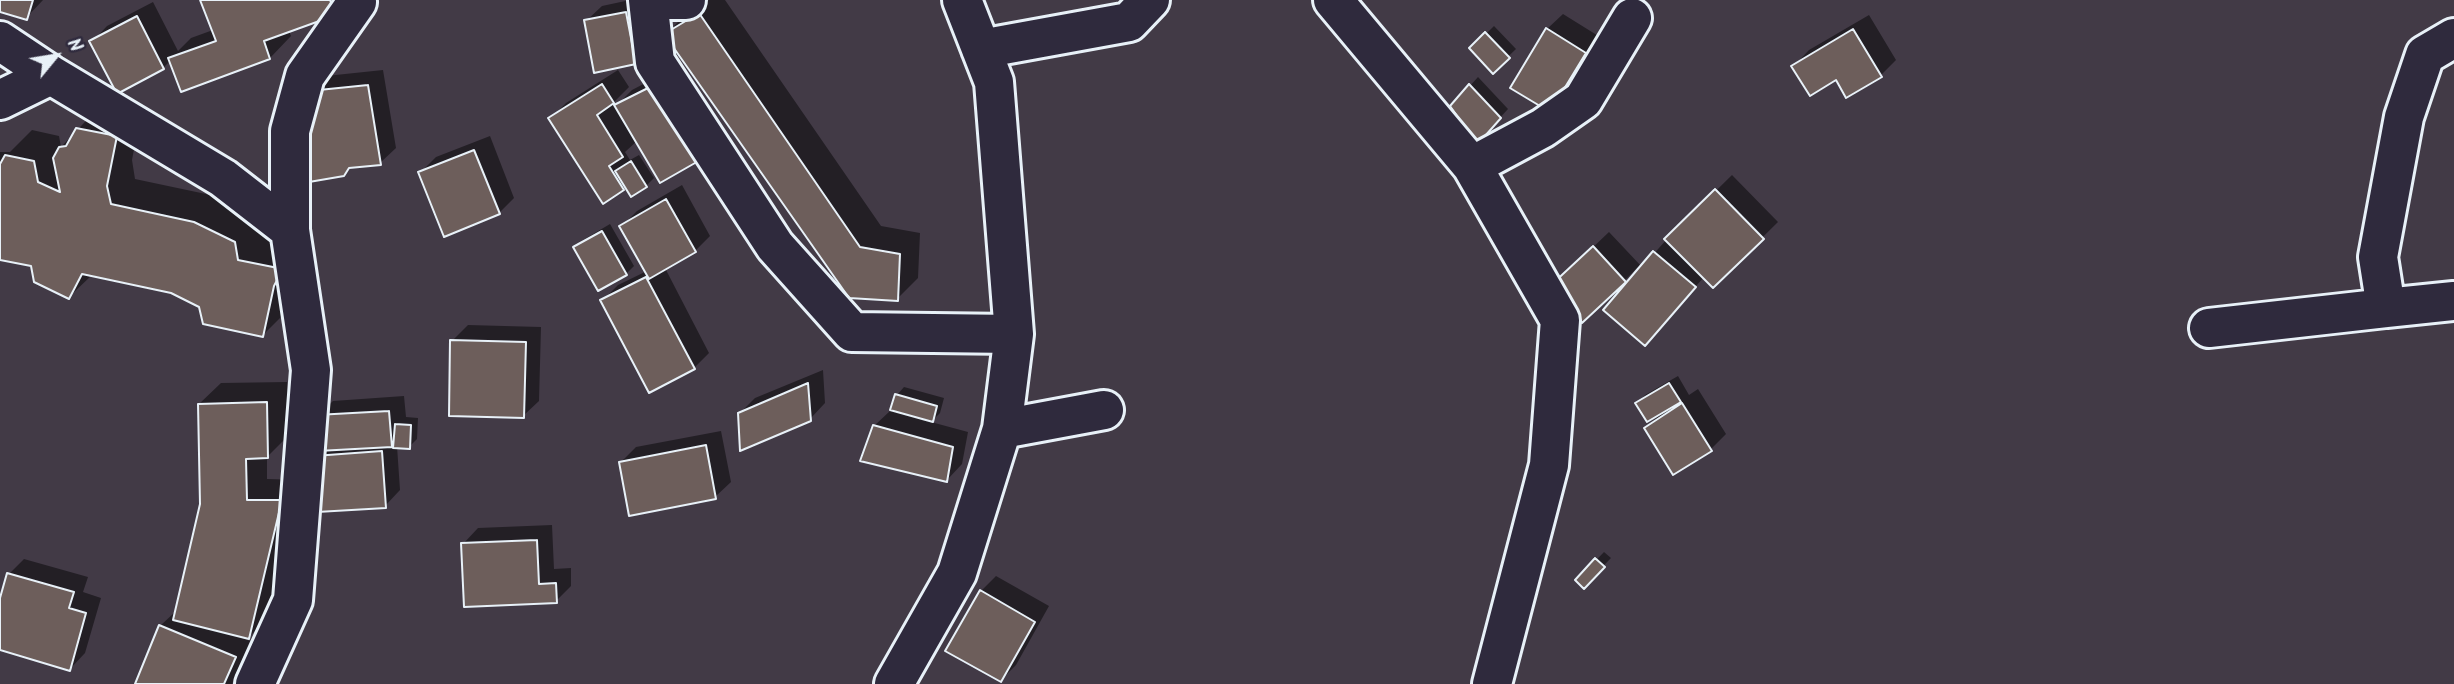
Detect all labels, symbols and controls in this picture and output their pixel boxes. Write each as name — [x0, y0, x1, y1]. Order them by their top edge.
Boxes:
north arrow — [21, 21, 91, 91]
text: N — [58, 33, 90, 58]

